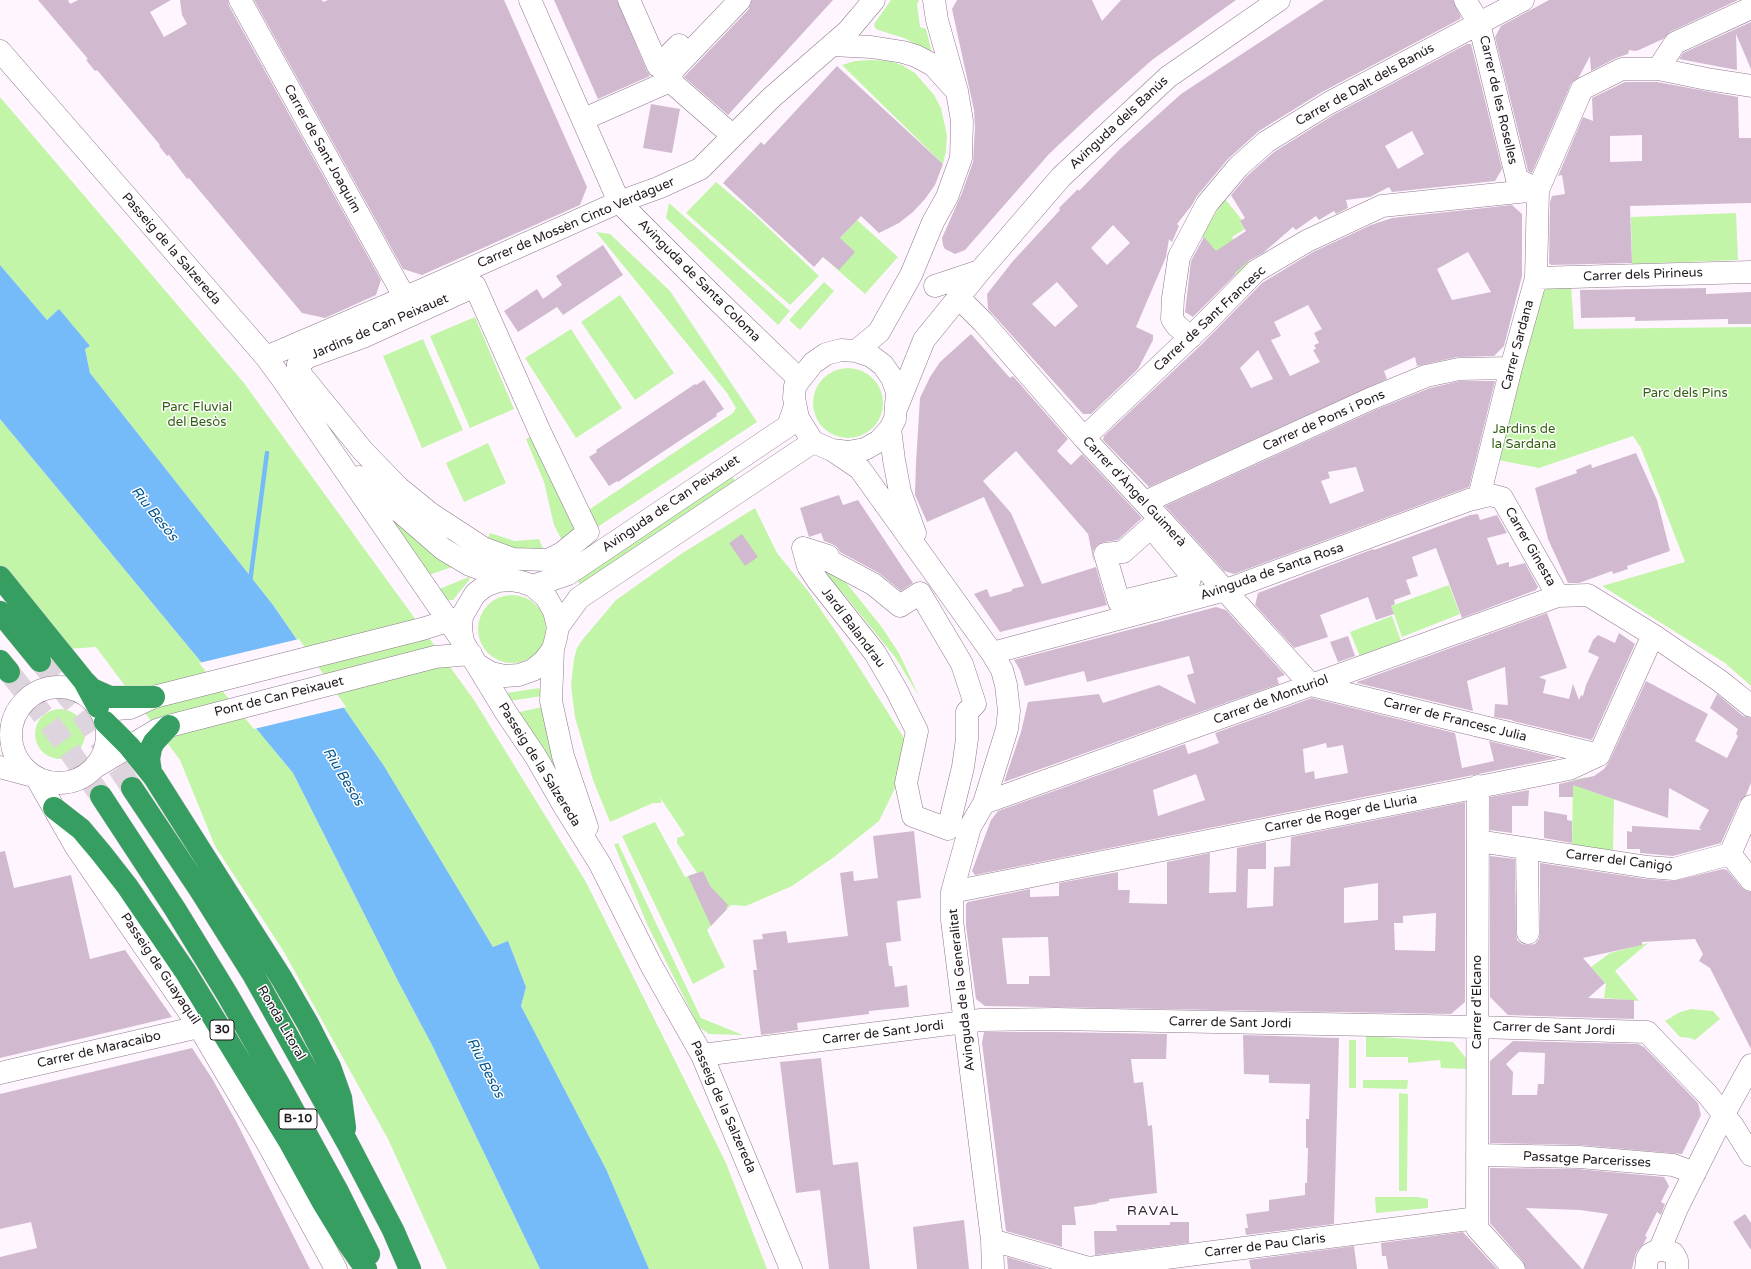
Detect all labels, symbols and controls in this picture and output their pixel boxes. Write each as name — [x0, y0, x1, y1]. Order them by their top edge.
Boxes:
street label: Carrer de les Roselles — [1476, 34, 1520, 166]
street label: Carrer de Dalt dels Banús — [1293, 40, 1437, 130]
street label: Avinguda dels Banús — [1066, 73, 1172, 173]
street label: Carrer de Sant Joaquim — [280, 82, 364, 216]
street label: Carrer de Mossèn Cinto Verdaguer — [475, 174, 677, 272]
street label: Passeig de la Salzereda — [118, 190, 224, 308]
street label: Avinguda de Santa Coloma — [634, 216, 764, 346]
street label: Carrer de Sant Francesc — [1151, 263, 1269, 375]
street label: Carrer dels Pirineus — [1583, 265, 1703, 285]
street label: Jardins de Can Peixauet — [309, 291, 451, 363]
street label: Carrer Sardana — [1498, 298, 1538, 392]
park label: Parc dels Pins — [1642, 386, 1728, 402]
street label: Carrer de Pons i Pons — [1261, 387, 1387, 455]
park label: Parc Fluvial del Besòs — [162, 400, 232, 431]
park label: Jardins de la Sardana — [1492, 422, 1556, 453]
street label: Carrer d'Àngel Guimerà — [1079, 434, 1189, 550]
street label: Avinguda de Can Peixauet — [599, 452, 743, 556]
water label: Riu Besòs — [127, 483, 181, 545]
street label: Carrer Ginesta — [1501, 505, 1559, 589]
street label: Avinguda de Santa Rosa — [1198, 540, 1346, 604]
street label: Jardí Balandrau — [818, 585, 888, 671]
street label: Carrer de Monturiol — [1211, 672, 1331, 728]
street label: Pont de Can Peixauet — [213, 673, 345, 721]
street label: Carrer de Francesc Julia — [1382, 695, 1528, 745]
street label: Passeig de la Salzereda — [494, 700, 584, 830]
water label: Riu Besòs — [319, 745, 367, 809]
street label: Carrer de Roger de Lluria — [1263, 792, 1419, 836]
street label: Carrer del Canigó — [1565, 847, 1673, 875]
street label: Avinguda de la Generalitat — [946, 908, 978, 1072]
street label: Passeig de Guayaquil — [117, 910, 203, 1028]
street label: Carrer d'Elcano — [1470, 955, 1486, 1049]
street label: Ronda Litoral — [253, 983, 309, 1063]
street label: Carrer de Sant Jordi — [1169, 1014, 1291, 1032]
street label: Carrer de Sant Jordi — [821, 1018, 945, 1048]
street label: Carrer de Sant Jordi — [1493, 1019, 1615, 1039]
road number: 30 — [210, 1020, 234, 1040]
street label: Carrer de Maracaibo — [36, 1028, 162, 1072]
water label: Riu Besòs — [463, 1035, 507, 1101]
street label: Passeig de la Salzereda — [687, 1038, 759, 1176]
road number: B-10 — [279, 1109, 317, 1129]
street label: Passatge Parcerisses — [1523, 1149, 1651, 1171]
district label: RAVAL — [1127, 1203, 1179, 1219]
street label: Carrer de Pau Claris — [1204, 1231, 1326, 1261]

